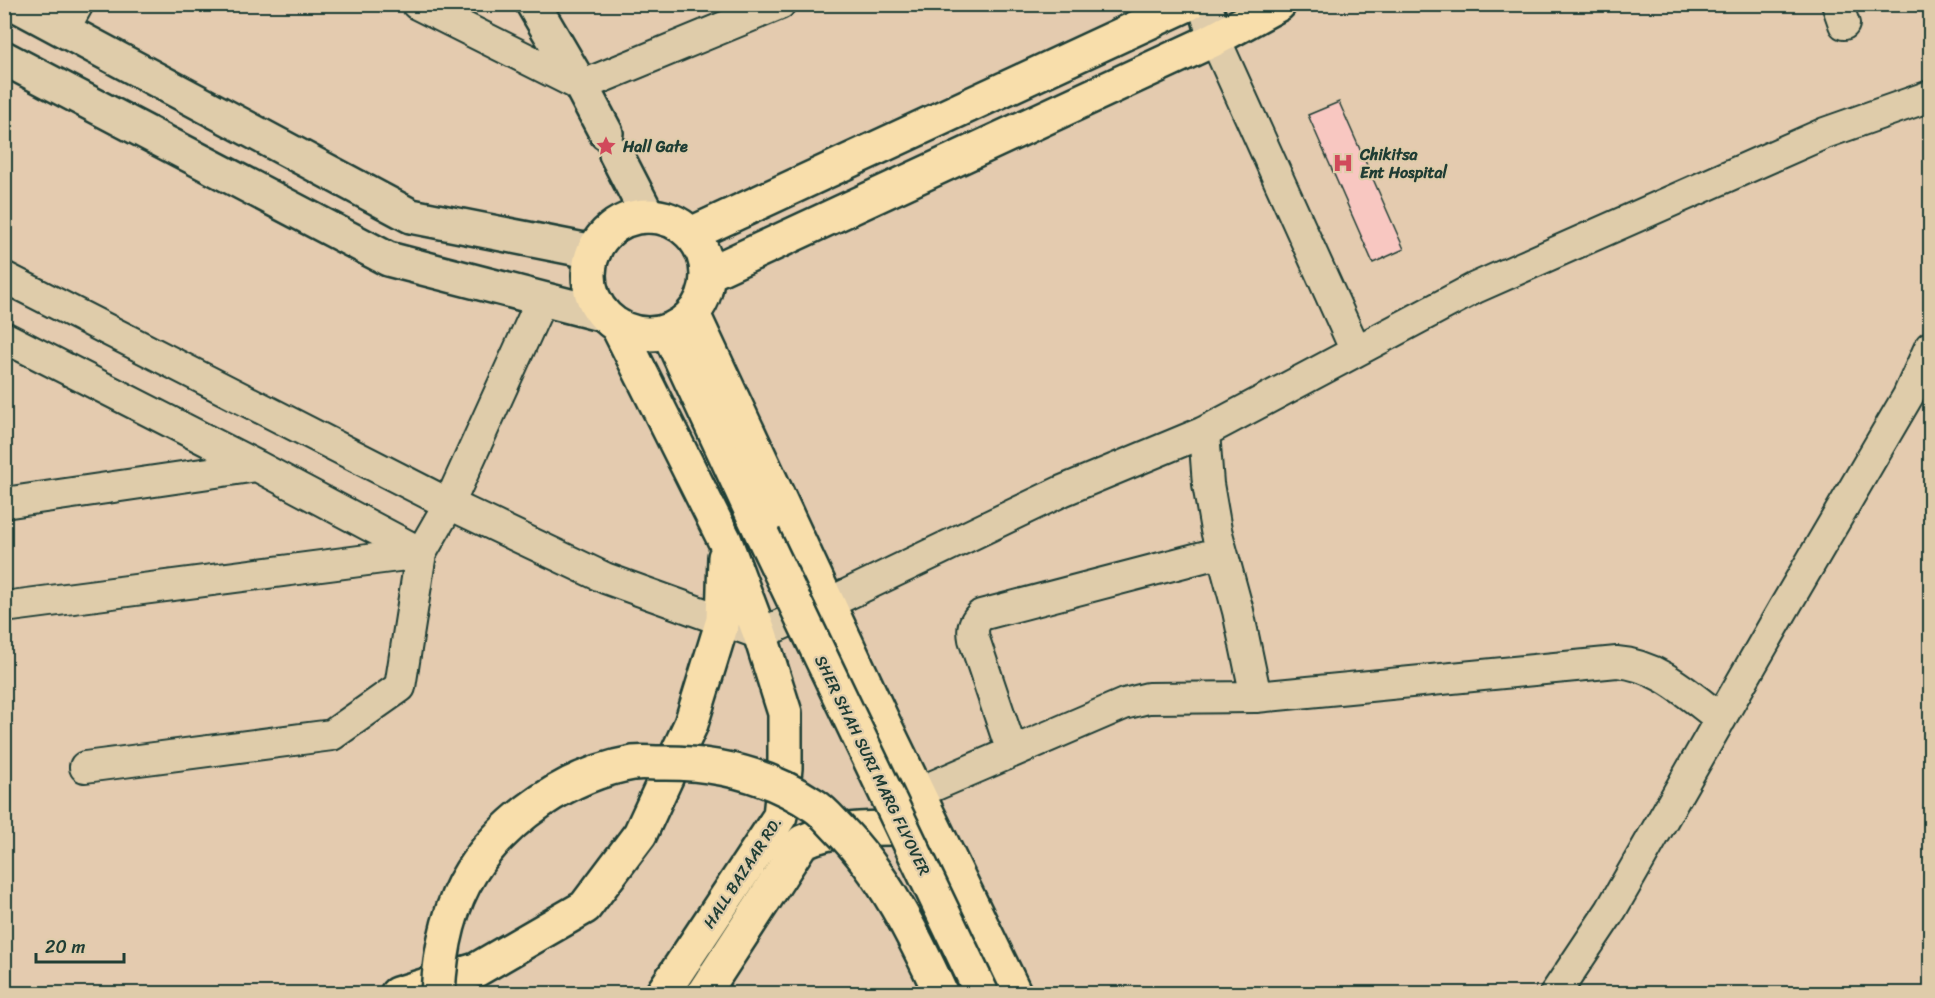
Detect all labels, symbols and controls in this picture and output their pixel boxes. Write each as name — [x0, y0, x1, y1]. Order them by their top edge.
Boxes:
place label: Hall Gate — [622, 132, 688, 161]
place icon: Hall Gate — [594, 134, 618, 158]
place label: Chikitsa Ent Hospital — [1359, 140, 1449, 187]
hospital icon: Chikitsa Ent Hospital — [1331, 151, 1355, 175]
street label: SHER SHAH SURI MARG FLYOVER — [806, 650, 939, 881]
street label: HALL BAZAAR RD. — [695, 810, 790, 934]
scale bar — [36, 926, 124, 964]
text: 20 m — [45, 931, 85, 963]

